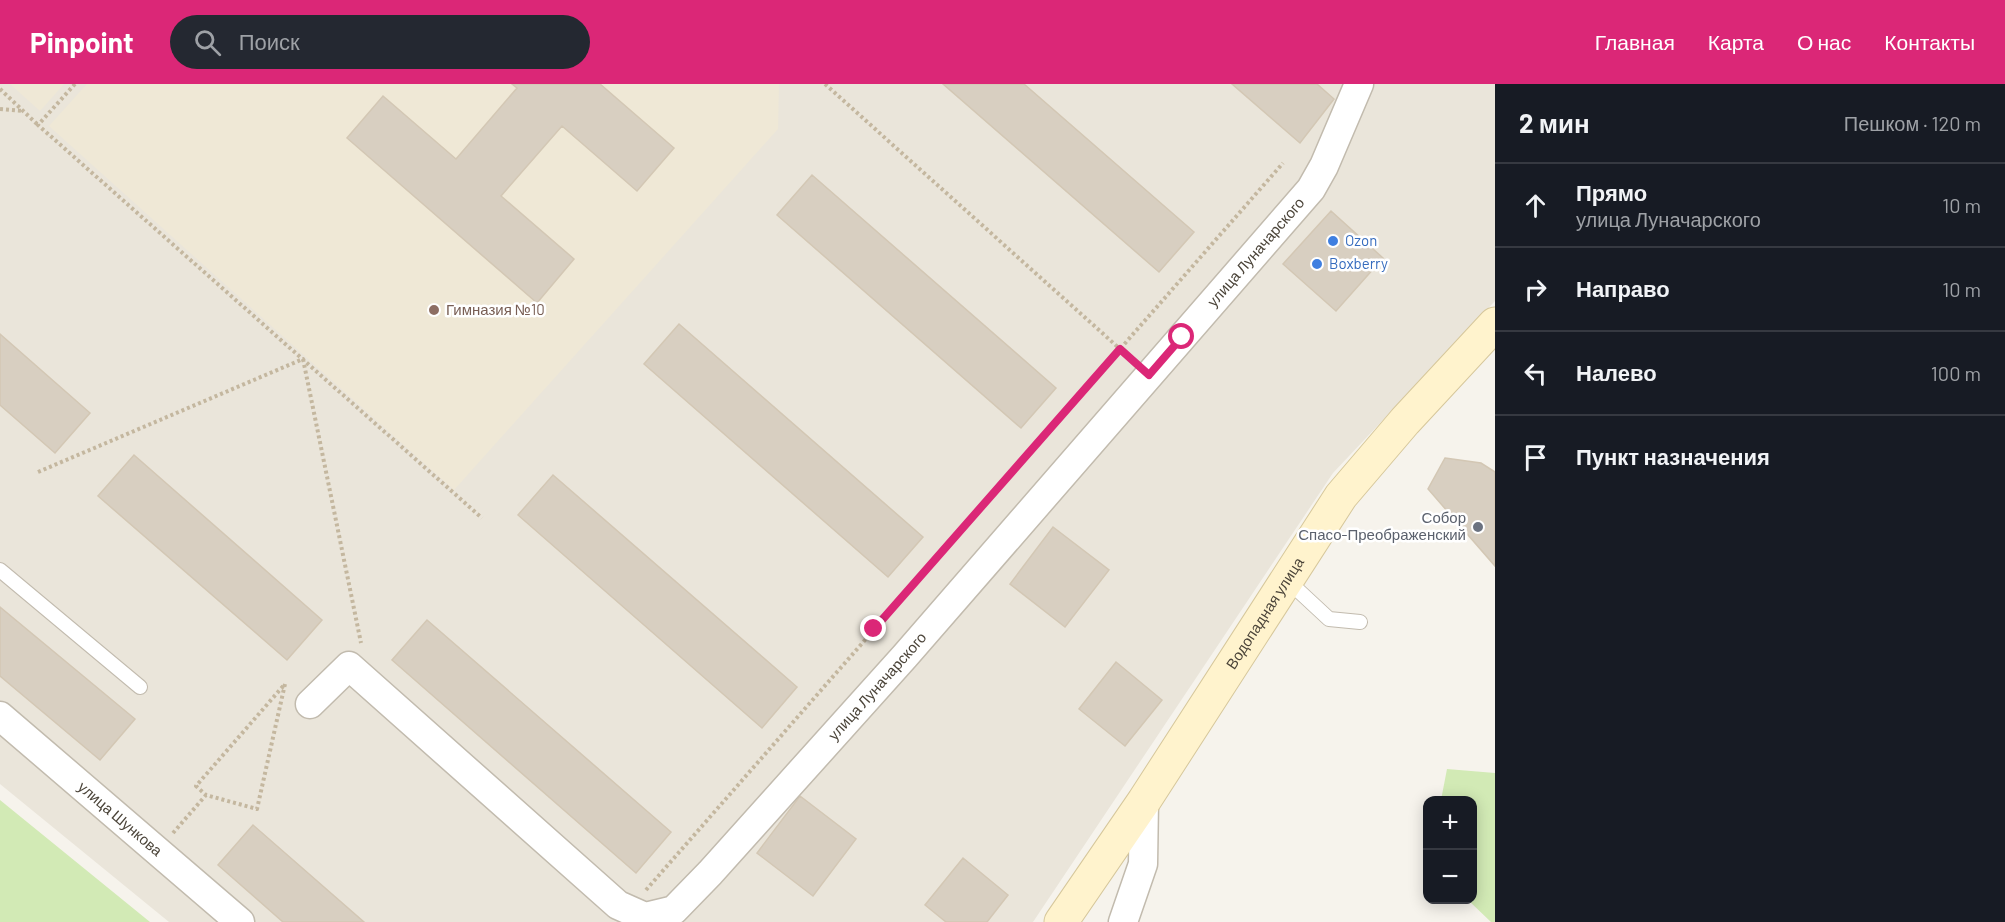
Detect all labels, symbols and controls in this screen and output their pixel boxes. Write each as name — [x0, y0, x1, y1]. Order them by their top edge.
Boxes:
search box — [170, 15, 590, 69]
text: Pinpoint — [30, 25, 134, 59]
icon: search — [191, 26, 224, 59]
text: Поиск — [239, 28, 300, 54]
text: Главная — [1595, 29, 1675, 54]
text: Карта — [1708, 29, 1764, 54]
text: О нас — [1797, 29, 1851, 54]
text: Контакты — [1884, 29, 1975, 54]
text: 2 мин — [1519, 107, 1590, 138]
text: Пешком · 120 m — [1844, 111, 1981, 135]
text: Прямо — [1576, 179, 1647, 205]
icon: ahead — [1519, 189, 1552, 222]
street label: улица Луначарского — [1203, 193, 1308, 310]
text: 10 m — [1942, 193, 1981, 217]
text: улица Луначарского — [1576, 207, 1761, 231]
place label: Ozon — [1345, 231, 1377, 249]
marker: Ozon — [1326, 234, 1340, 248]
place label: Boxberry — [1329, 254, 1388, 272]
marker: Boxberry — [1310, 257, 1324, 271]
icon: right — [1519, 273, 1552, 306]
text: Направо — [1576, 275, 1670, 301]
text: 10 m — [1942, 277, 1981, 301]
place label: Гимназия №10 — [446, 300, 545, 318]
marker: Гимназия №10 — [427, 303, 441, 317]
route start — [1168, 323, 1194, 349]
icon: left — [1519, 357, 1552, 390]
text: Налево — [1576, 359, 1657, 385]
text: 100 m — [1931, 361, 1981, 385]
icon: arrive — [1519, 441, 1552, 474]
text: Пункт назначения — [1576, 443, 1770, 469]
place label: Собор Спасо-Преображенский — [1298, 508, 1466, 543]
marker: Собор Спасо-Преображенский — [1471, 520, 1485, 534]
street label: Водопадная улица — [1222, 553, 1307, 672]
route end — [860, 615, 886, 641]
street label: улица Луначарского — [824, 628, 930, 743]
street label: улица Шункова — [75, 777, 167, 860]
map controls — [1423, 796, 1477, 904]
button: + — [1423, 796, 1477, 850]
button: − — [1423, 850, 1477, 904]

